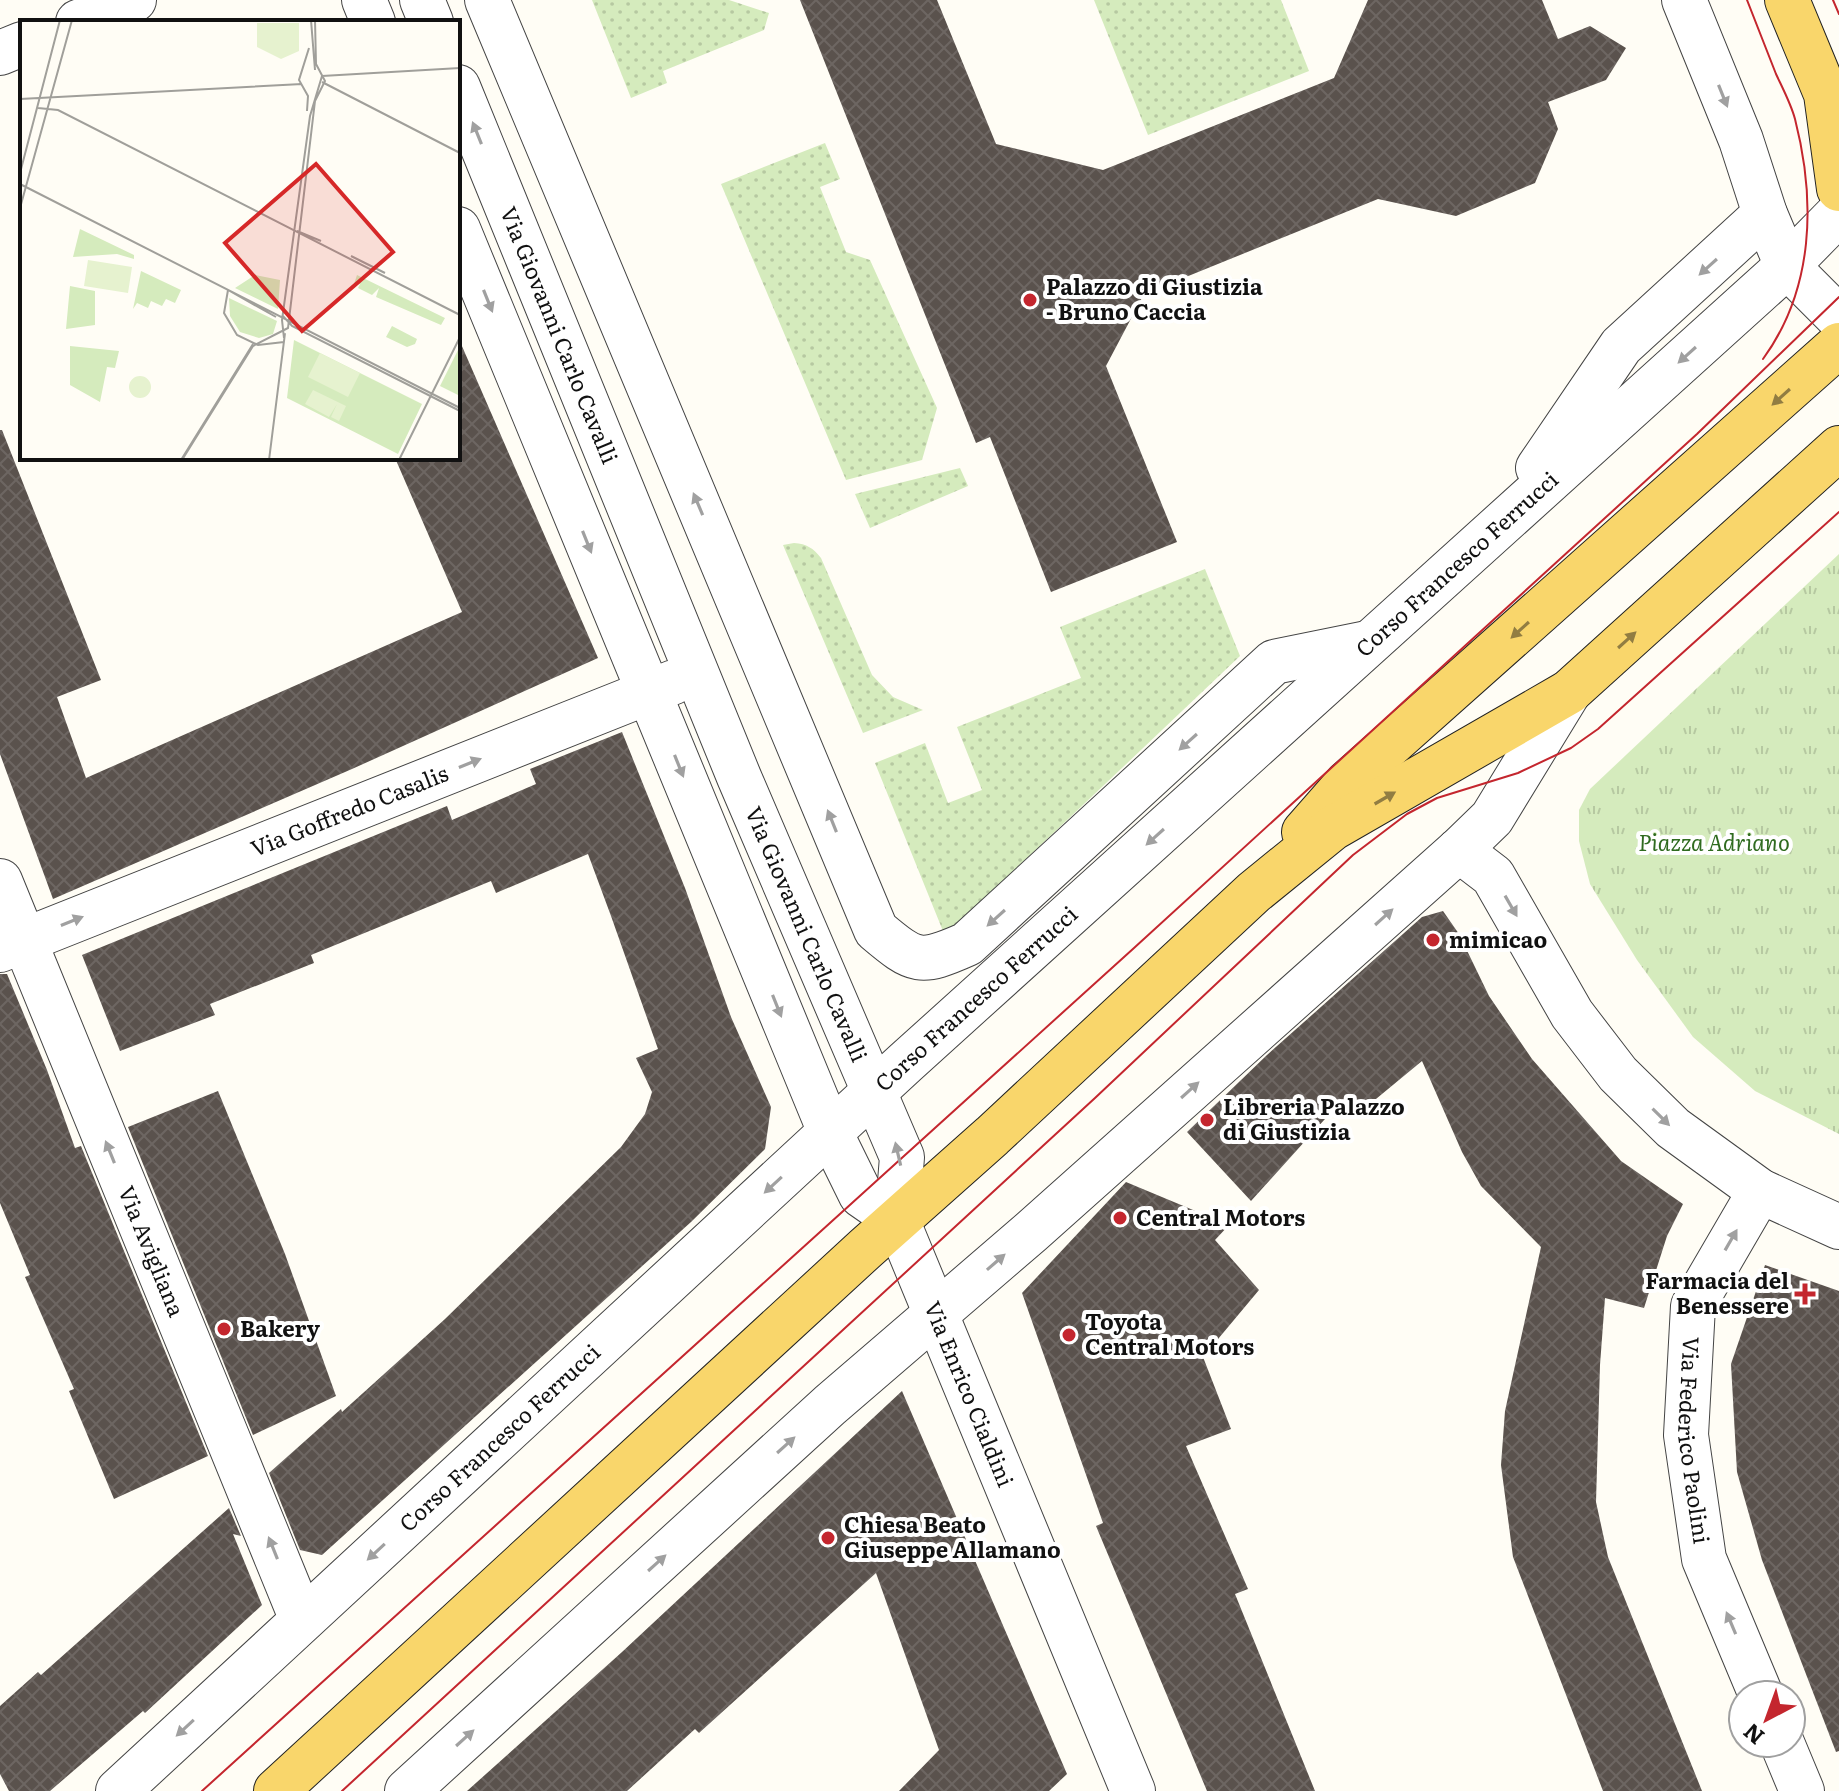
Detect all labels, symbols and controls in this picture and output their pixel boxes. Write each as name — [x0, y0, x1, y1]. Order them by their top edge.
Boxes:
inset map — [20, 20, 460, 460]
one-way arrow — [1717, 84, 1730, 108]
one-way arrow — [470, 121, 483, 145]
street label: Via Giovanni Carlo Cavalli — [493, 201, 628, 468]
one-way arrow — [1698, 257, 1717, 275]
place label: Palazzo di Giustizia - Bruno Caccia — [1046, 269, 1263, 327]
one-way arrow — [481, 289, 494, 313]
marker: Palazzo di Giustizia - Bruno Caccia — [1021, 291, 1039, 309]
one-way arrow — [1678, 346, 1697, 364]
one-way arrow — [1771, 387, 1790, 405]
street label: Corso Francesco Ferrucci — [1347, 463, 1565, 664]
one-way arrow — [692, 493, 705, 516]
one-way arrow — [580, 530, 593, 554]
one-way arrow — [1510, 620, 1529, 638]
one-way arrow — [1617, 631, 1636, 649]
one-way arrow — [1179, 733, 1198, 751]
one-way arrow — [672, 754, 685, 777]
street label: Via Goffredo Casalis — [245, 755, 453, 864]
one-way arrow — [458, 757, 482, 770]
one-way arrow — [1374, 791, 1397, 805]
street label: Via Giovanni Carlo Cavalli — [738, 801, 877, 1066]
one-way arrow — [825, 809, 838, 833]
park label: Piazza Adriano — [1638, 825, 1790, 858]
one-way arrow — [1146, 827, 1165, 845]
one-way arrow — [1504, 895, 1518, 918]
street label: Corso Francesco Ferrucci — [867, 897, 1084, 1098]
one-way arrow — [987, 908, 1006, 926]
one-way arrow — [1375, 908, 1394, 926]
one-way arrow — [60, 914, 84, 927]
place label: mimicao — [1449, 922, 1547, 955]
marker: mimicao — [1424, 931, 1442, 949]
one-way arrow — [771, 994, 784, 1018]
one-way arrow — [1180, 1082, 1200, 1099]
place label: Libreria Palazzo di Giustizia — [1223, 1089, 1405, 1147]
one-way arrow — [1651, 1107, 1670, 1126]
marker: Libreria Palazzo di Giustizia — [1198, 1111, 1216, 1129]
one-way arrow — [104, 1140, 117, 1164]
one-way arrow — [891, 1141, 904, 1166]
one-way arrow — [763, 1176, 782, 1194]
street label: Via Avigliana — [111, 1180, 194, 1321]
place label: Central Motors — [1136, 1200, 1305, 1233]
marker: Central Motors — [1111, 1209, 1129, 1227]
one-way arrow — [1724, 1229, 1738, 1251]
one-way arrow — [985, 1254, 1005, 1271]
place label: Farmacia del Benessere — [1645, 1263, 1789, 1321]
marker: Farmacia del Benessere — [1796, 1285, 1814, 1303]
street label: Via Enrico Cialdini — [917, 1296, 1023, 1491]
place label: Toyota Central Motors — [1085, 1304, 1254, 1362]
place label: Bakery — [240, 1311, 321, 1344]
marker: Bakery — [215, 1320, 233, 1338]
marker: Toyota Central Motors — [1060, 1326, 1078, 1344]
street label: Corso Francesco Ferrucci — [391, 1335, 607, 1538]
street label: Via Federico Paolini — [1671, 1336, 1720, 1546]
one-way arrow — [776, 1437, 795, 1455]
place label: Chiesa Beato Giuseppe Allamano — [844, 1507, 1061, 1565]
marker: Chiesa Beato Giuseppe Allamano — [819, 1529, 837, 1547]
one-way arrow — [266, 1536, 279, 1560]
one-way arrow — [367, 1542, 386, 1560]
one-way arrow — [646, 1555, 666, 1572]
one-way arrow — [1725, 1611, 1738, 1635]
north arrow — [1727, 1679, 1807, 1759]
text: N — [1735, 1717, 1771, 1754]
one-way arrow — [176, 1719, 195, 1737]
one-way arrow — [455, 1730, 474, 1748]

